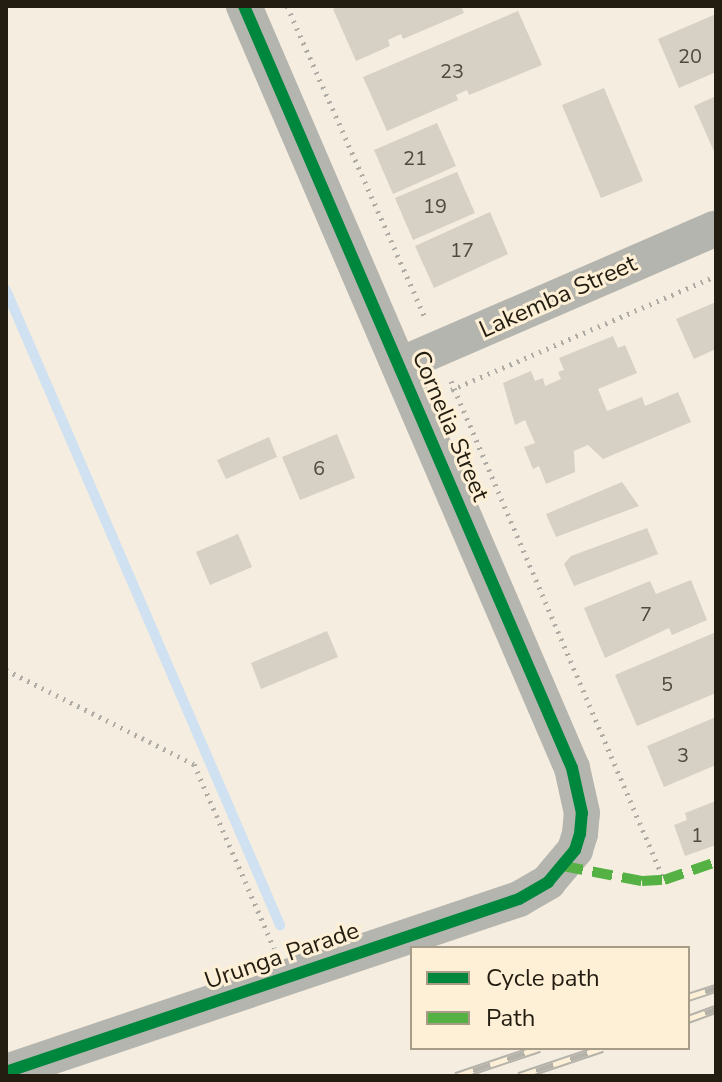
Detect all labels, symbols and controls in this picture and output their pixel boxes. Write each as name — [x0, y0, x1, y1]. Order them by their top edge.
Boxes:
house number: 20 — [678, 44, 702, 68]
house number: 23 — [440, 59, 464, 83]
house number: 21 — [403, 146, 427, 170]
house number: 19 — [423, 194, 447, 218]
house number: 17 — [450, 238, 474, 262]
street label: Lakemba Street — [475, 249, 641, 345]
street label: Cornelia Street — [405, 346, 495, 506]
house number: 6 — [313, 456, 325, 480]
house number: 7 — [640, 602, 652, 626]
house number: 5 — [661, 672, 673, 696]
house number: 3 — [677, 743, 689, 767]
house number: 1 — [691, 823, 703, 847]
street label: Urunga Parade — [201, 916, 363, 996]
legend — [410, 946, 690, 1050]
text: Cycle path — [486, 962, 600, 994]
text: Path — [486, 1002, 535, 1034]

